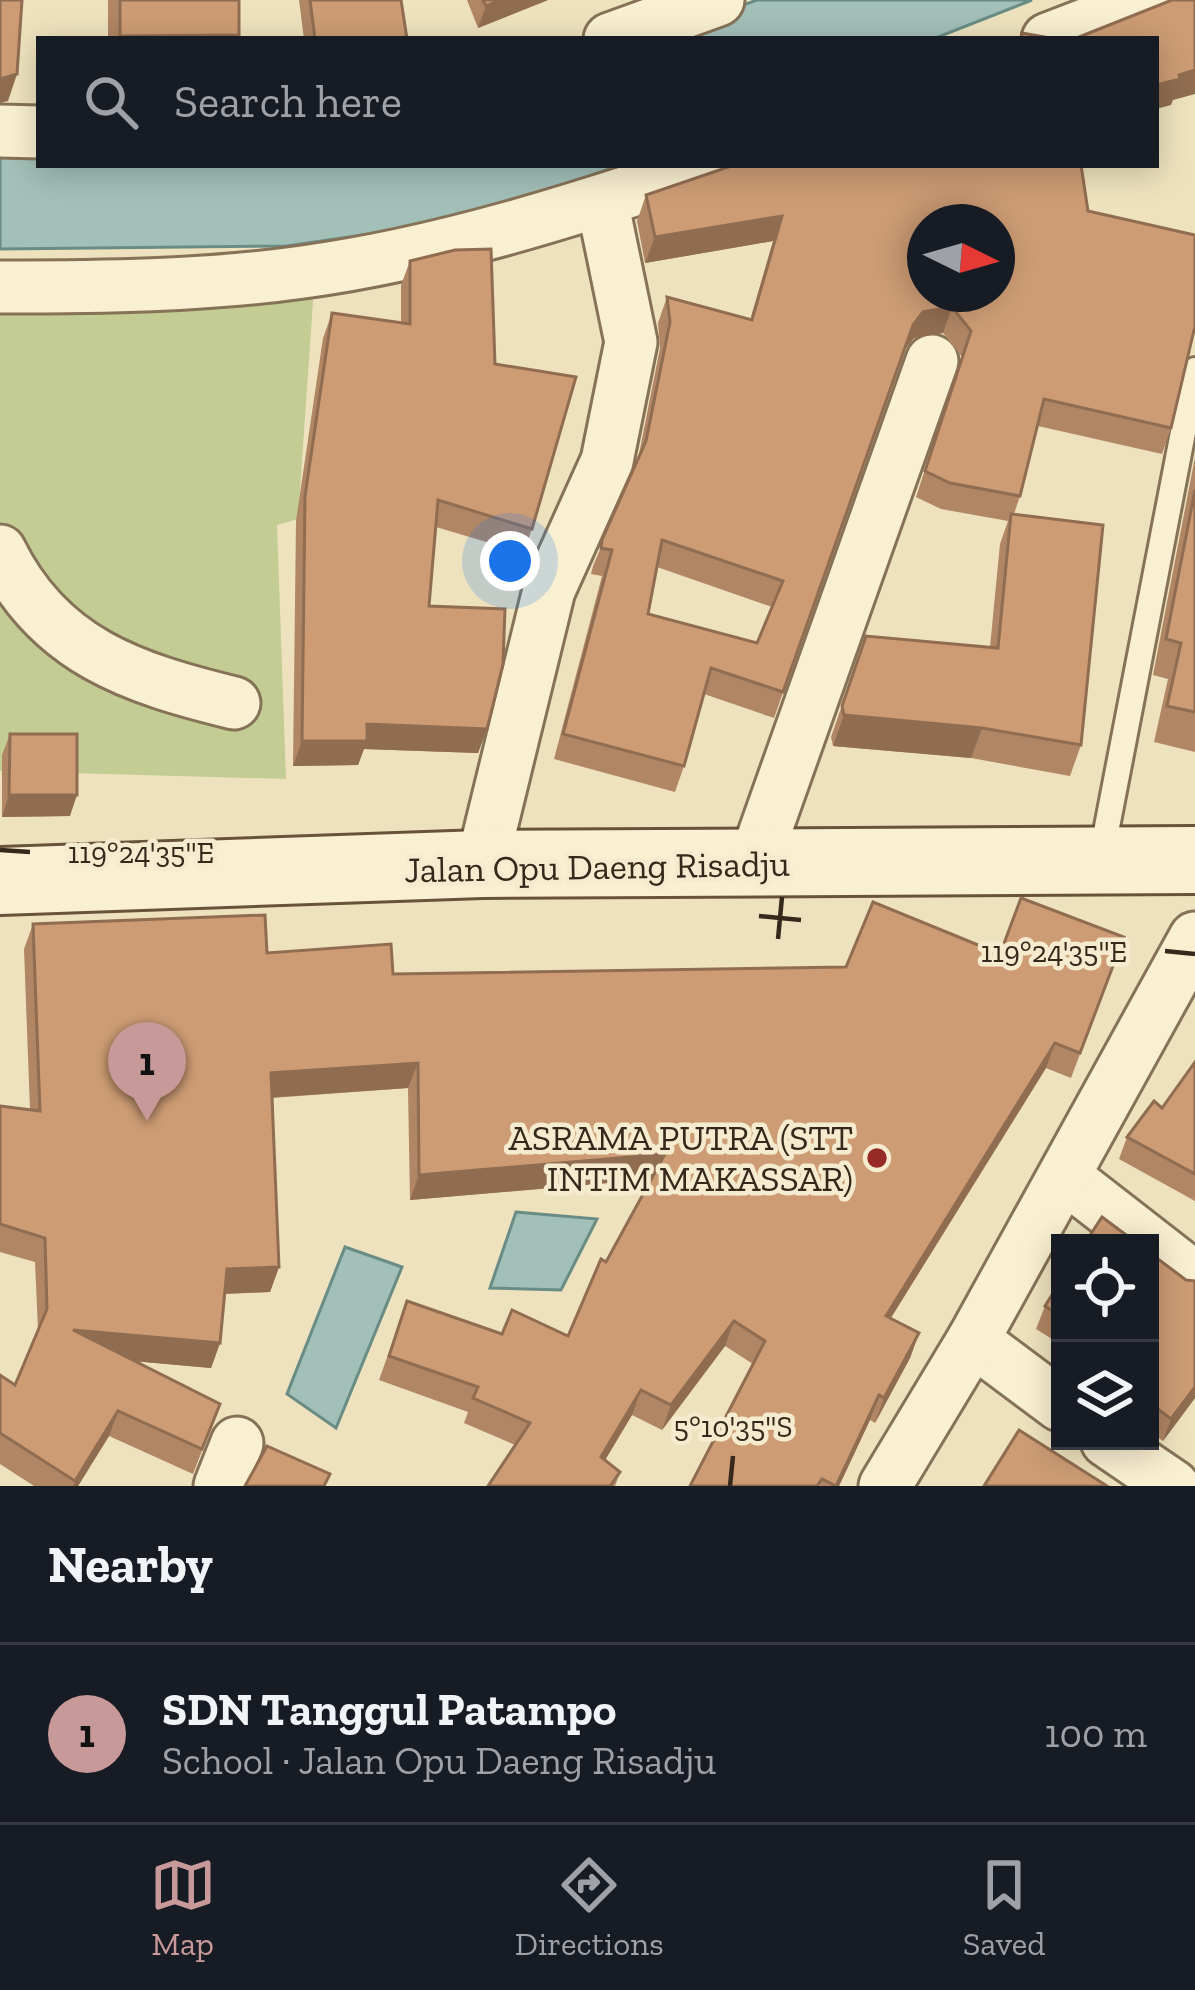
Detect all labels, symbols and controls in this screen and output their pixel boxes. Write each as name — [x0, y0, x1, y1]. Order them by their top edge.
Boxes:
search box — [36, 36, 1159, 168]
icon: search — [78, 69, 144, 135]
text: Search here — [174, 75, 402, 129]
north arrow — [907, 204, 1015, 312]
your location — [480, 531, 540, 591]
text: 119°24'35"E — [68, 835, 214, 871]
street label: Jalan Opu Daeng Risadju — [404, 842, 790, 891]
text: 119°24'35"E — [981, 934, 1127, 970]
pin: 1 — [108, 1022, 186, 1121]
place label: ASRAMA PUTRA (STT INTIM MAKASSAR) — [509, 1116, 853, 1200]
marker: ASRAMA PUTRA (STT INTIM MAKASSAR) — [864, 1145, 890, 1171]
map controls — [1051, 1234, 1159, 1450]
button: locate — [1051, 1234, 1159, 1342]
button: layers — [1051, 1342, 1159, 1450]
text: 5°10'35"S — [674, 1409, 792, 1445]
text: Nearby — [48, 1534, 213, 1595]
text: SDN Tanggul Patampo — [162, 1683, 616, 1737]
text: 1 — [79, 1710, 95, 1757]
text: 100 m — [1045, 1710, 1147, 1757]
text: School · Jalan Opu Daeng Risadju — [162, 1737, 716, 1784]
tab: Map — [150, 1852, 216, 1963]
tab: Directions — [515, 1852, 664, 1963]
tab: Saved — [963, 1852, 1045, 1963]

